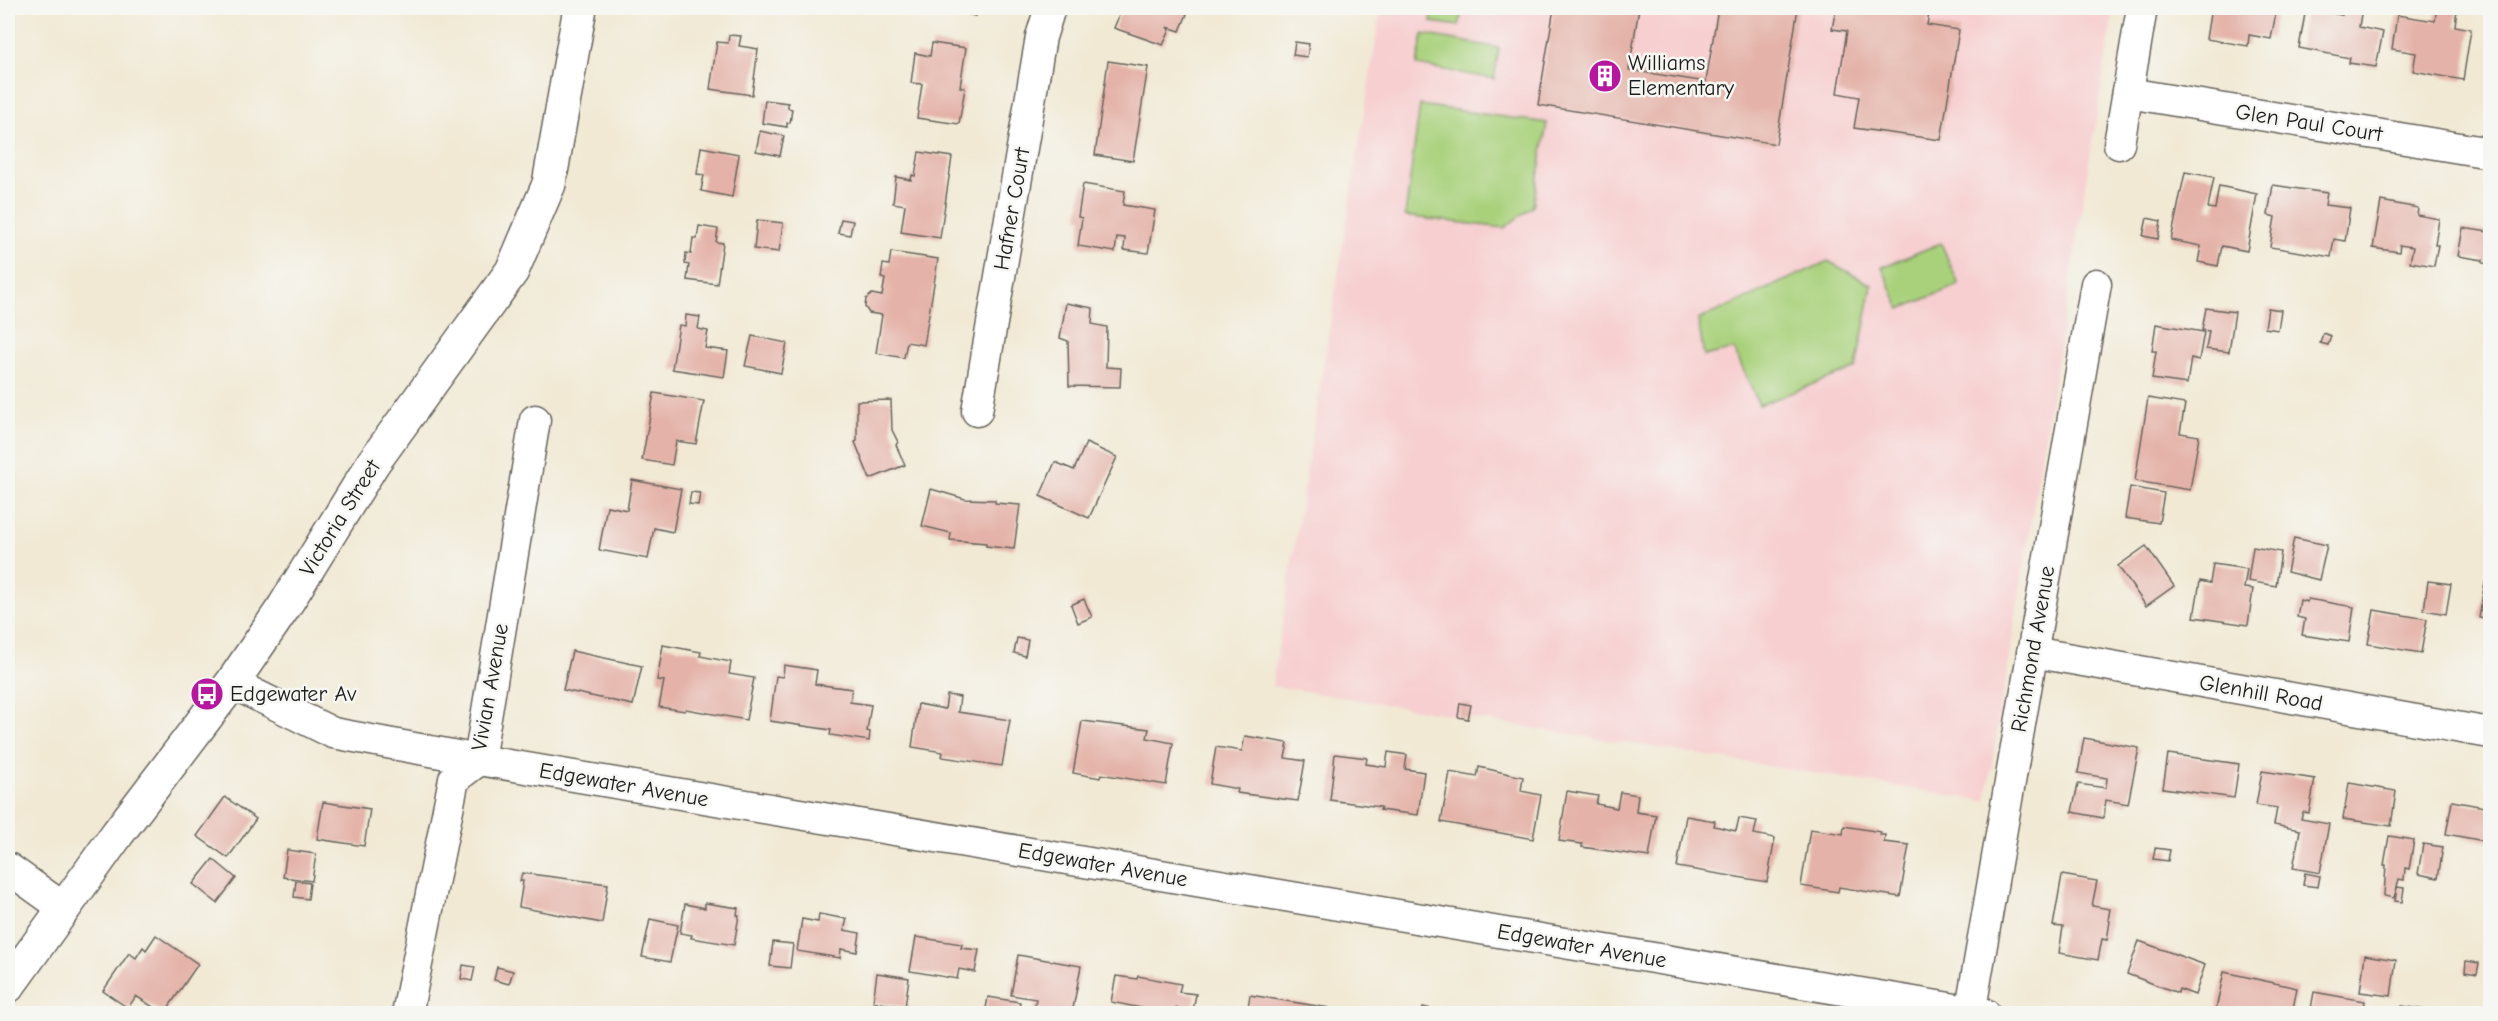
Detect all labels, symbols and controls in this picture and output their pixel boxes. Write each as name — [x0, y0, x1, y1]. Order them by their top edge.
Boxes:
place label: Williams Elementary — [1628, 50, 1734, 101]
building icon: Williams Elementary — [1587, 58, 1623, 94]
street label: Glen Paul Court — [2234, 99, 2385, 148]
street label: Hafner Court — [988, 145, 1036, 272]
street label: Victoria Street — [294, 454, 386, 581]
street label: Richmond Avenue — [2006, 564, 2060, 734]
street label: Vivian Avenue — [466, 621, 514, 753]
street label: Glenhill Road — [2197, 669, 2325, 717]
bus stop icon: Edgewater Av — [189, 676, 225, 712]
place label: Edgewater Av — [230, 681, 357, 707]
street label: Edgewater Avenue — [537, 757, 711, 813]
street label: Edgewater Avenue — [1016, 837, 1190, 893]
street label: Edgewater Avenue — [1495, 918, 1669, 974]

